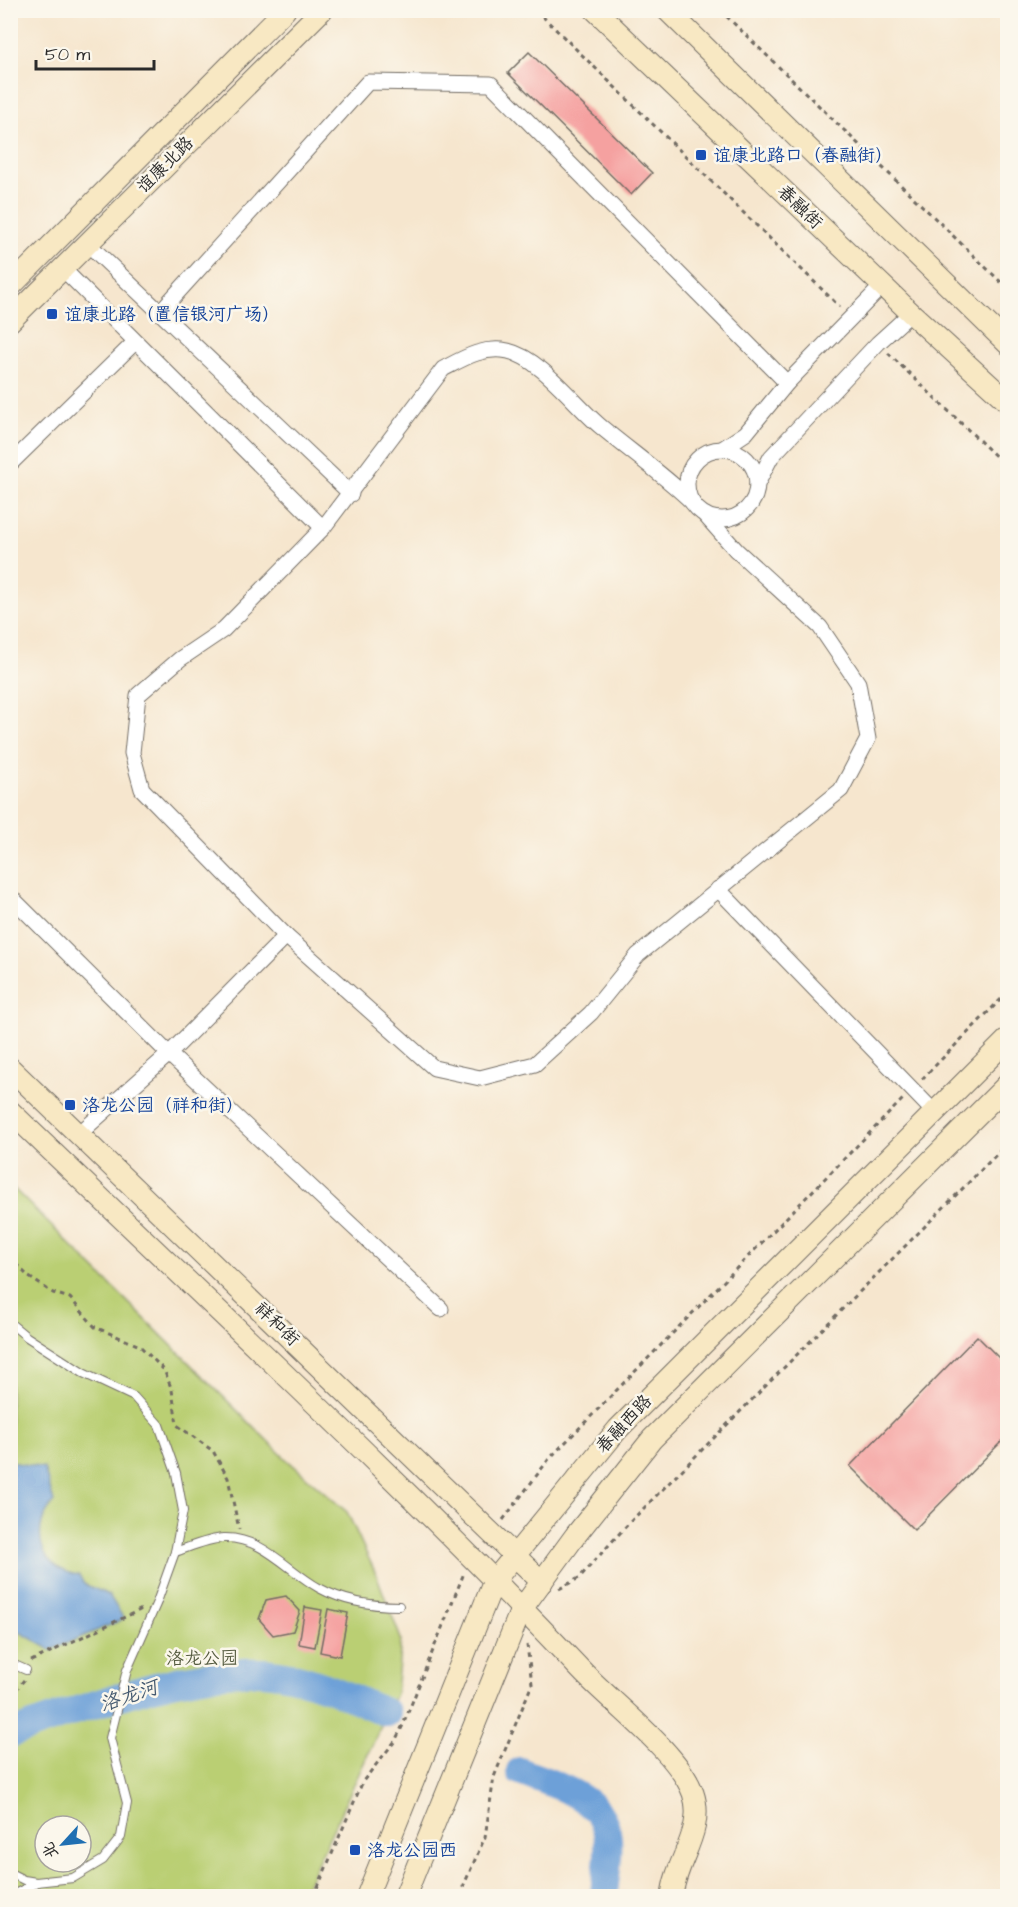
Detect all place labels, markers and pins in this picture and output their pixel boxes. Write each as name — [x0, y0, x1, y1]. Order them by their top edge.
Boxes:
place label: 谊康北路口（春融街） — [713, 143, 893, 168]
marker: 谊康北路口（春融街） — [694, 148, 708, 162]
place label: 谊康北路（置信银河广场） — [64, 302, 280, 327]
marker: 谊康北路（置信银河广场） — [45, 307, 59, 321]
place label: 洛龙公园（祥和街） — [82, 1093, 244, 1118]
marker: 洛龙公园（祥和街） — [63, 1098, 77, 1112]
place label: 洛龙公园西 — [367, 1838, 457, 1863]
marker: 洛龙公园西 — [348, 1843, 362, 1857]

